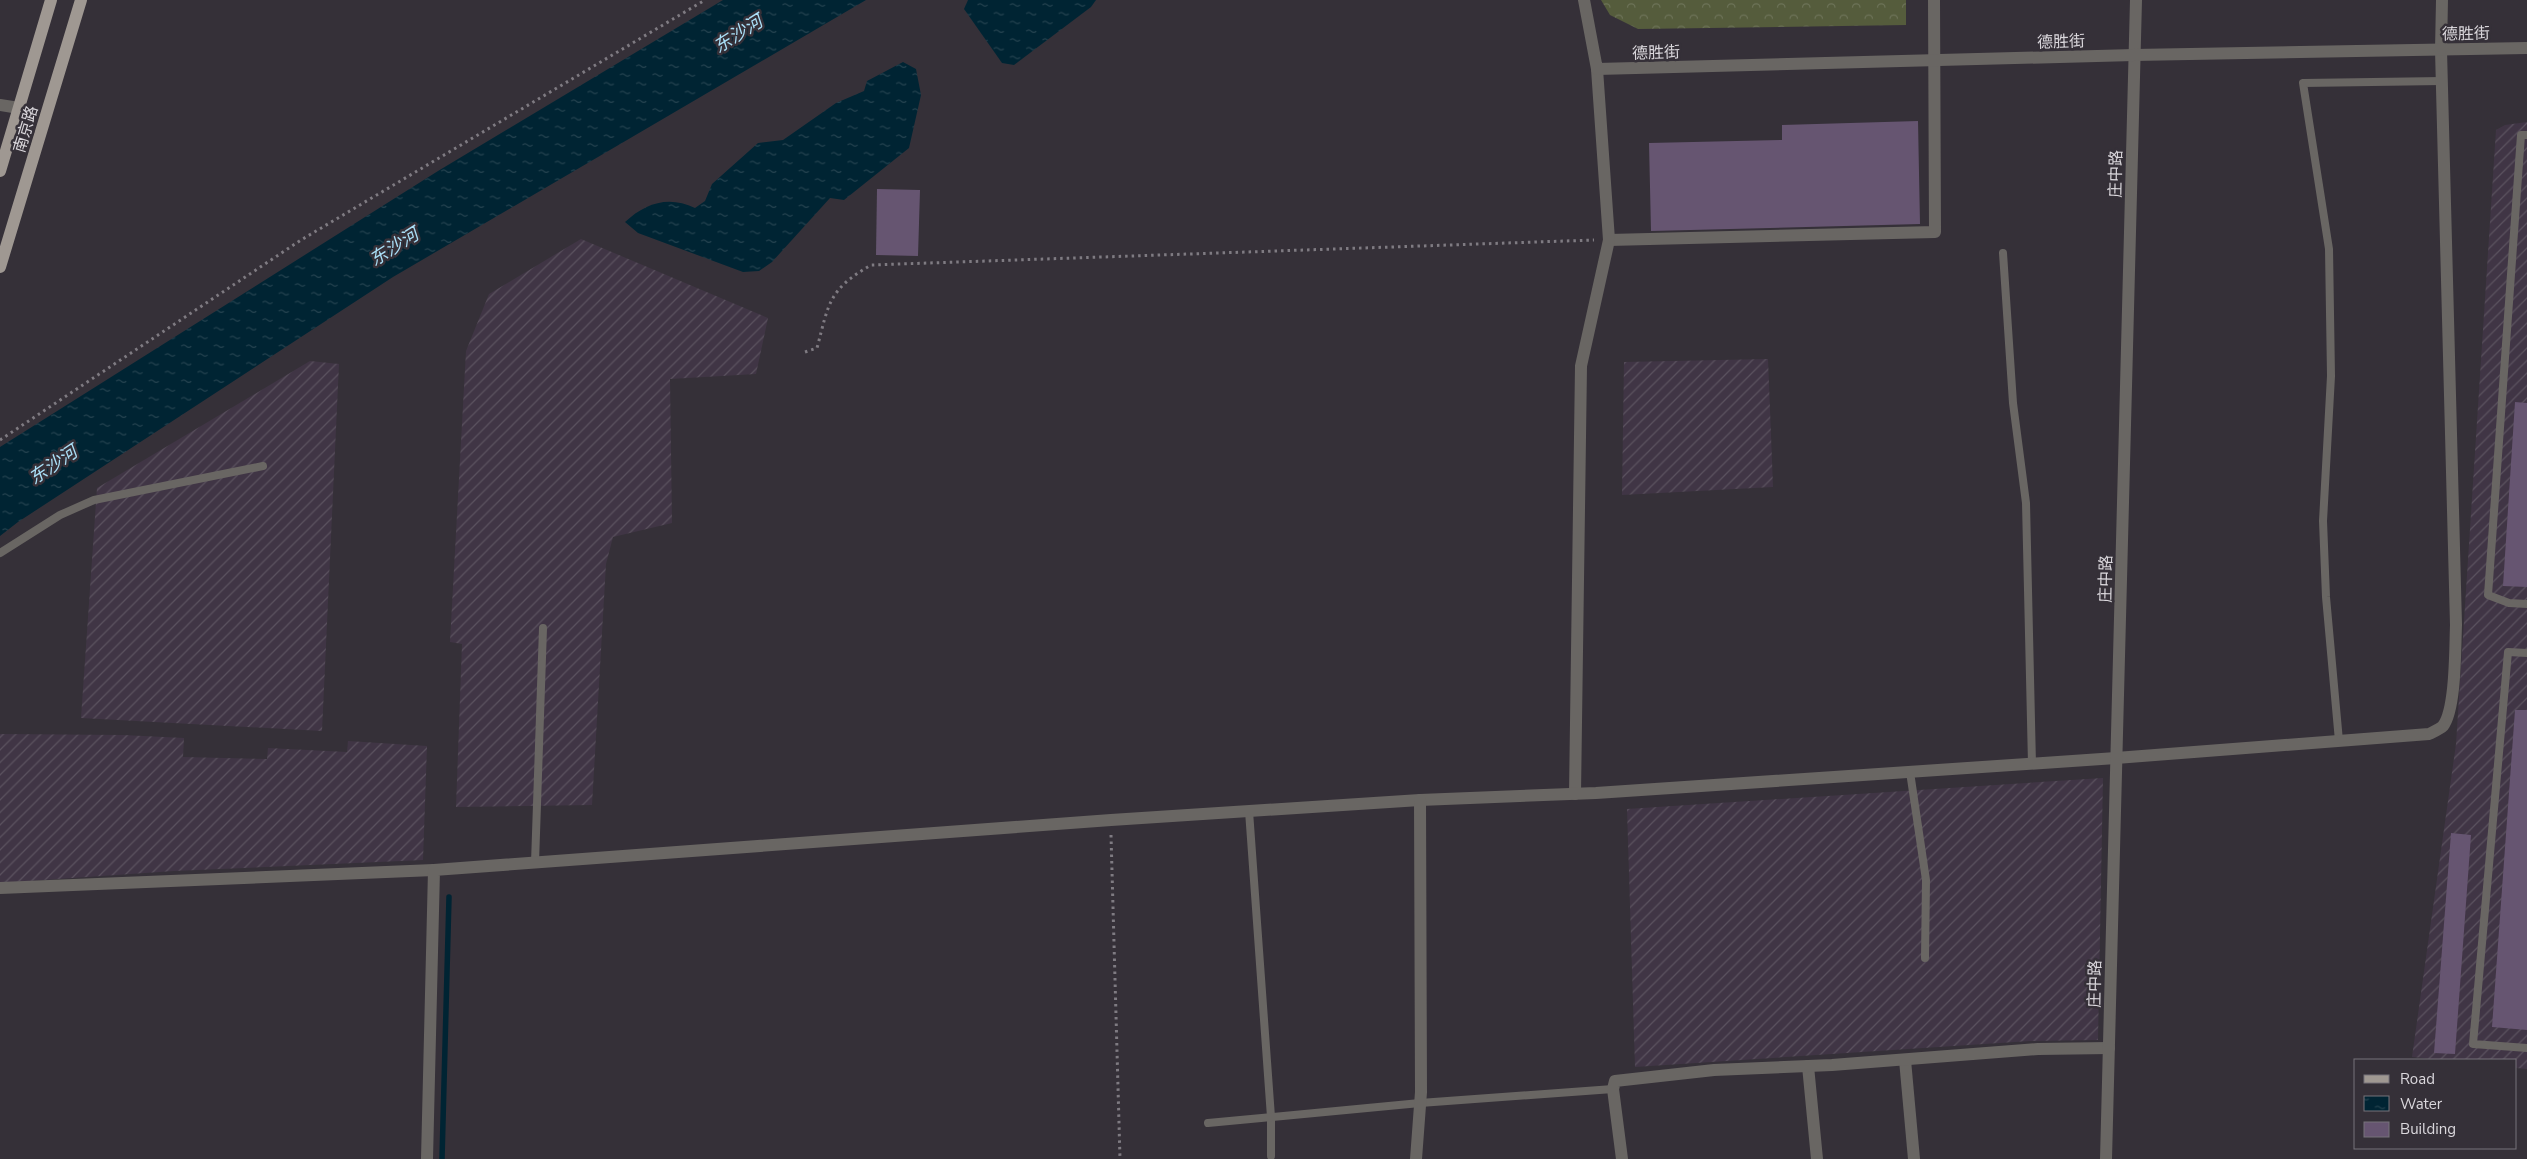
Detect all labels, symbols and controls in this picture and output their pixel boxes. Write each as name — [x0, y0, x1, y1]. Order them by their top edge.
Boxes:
water label: 东沙河 — [709, 8, 770, 58]
street label: 德胜街 — [2442, 23, 2490, 45]
street label: 德胜街 — [2037, 30, 2085, 54]
street label: 德胜街 — [1632, 41, 1680, 65]
street label: 南京路 — [8, 103, 43, 155]
street label: 庄中路 — [2105, 150, 2127, 198]
water label: 东沙河 — [365, 221, 426, 271]
water label: 东沙河 — [24, 438, 85, 490]
street label: 庄中路 — [2095, 555, 2117, 603]
street label: 庄中路 — [2084, 960, 2106, 1008]
legend — [2354, 1059, 2517, 1149]
text: Road — [2400, 1069, 2435, 1089]
text: Water — [2400, 1094, 2443, 1114]
text: Building — [2400, 1119, 2456, 1139]

